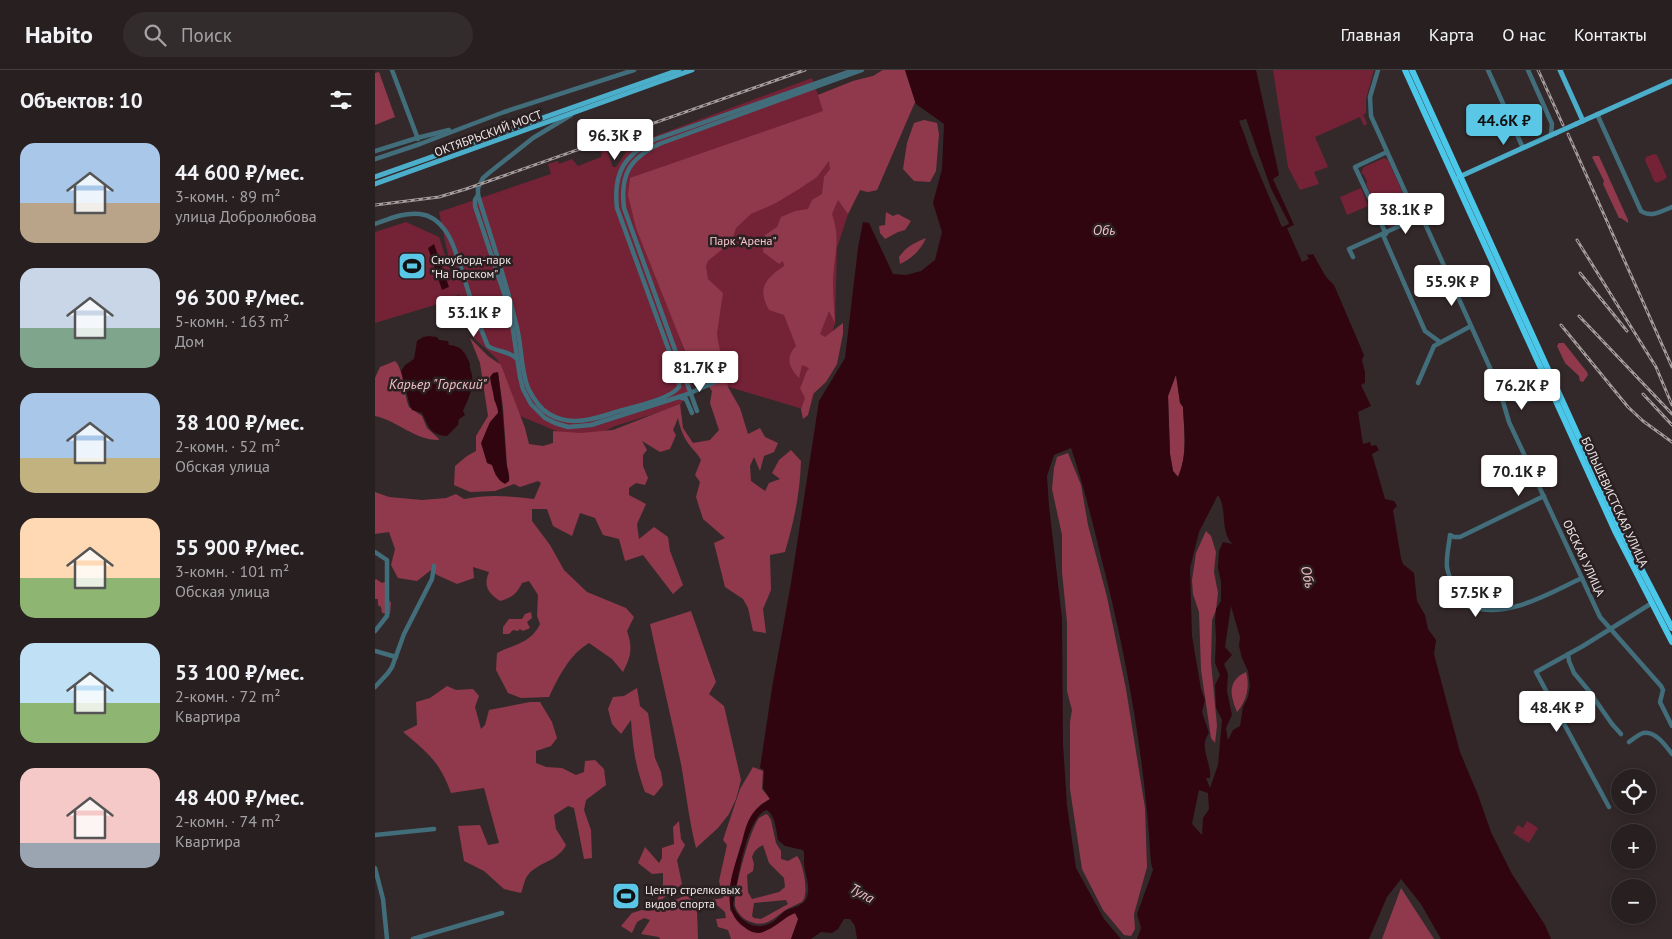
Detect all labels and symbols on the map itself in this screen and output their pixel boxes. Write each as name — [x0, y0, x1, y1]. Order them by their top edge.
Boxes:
pin: 44.6K ₽ — [1458, 104, 1550, 146]
street label: ОКТЯБРЬСКИЙ МОСТ — [432, 106, 544, 159]
pin: 96.3K ₽ — [569, 118, 661, 161]
pin: 38.1K ₽ — [1360, 192, 1452, 235]
water label: Обь — [1093, 221, 1115, 239]
park label: Парк "Арена" — [709, 233, 777, 248]
sports icon: Сноуборд-парк "На Горском" — [397, 251, 427, 281]
place label: Сноуборд-парк "На Горском" — [431, 252, 511, 281]
pin: 55.9K ₽ — [1406, 264, 1498, 307]
pin: 53.1K ₽ — [428, 296, 520, 338]
pin: 81.7K ₽ — [654, 350, 746, 393]
pin: 76.2K ₽ — [1476, 368, 1568, 411]
water label: Карьер "Горский" — [389, 375, 488, 393]
street label: БОЛЬШЕВИСТСКАЯ УЛИЦА — [1578, 435, 1652, 569]
pin: 70.1K ₽ — [1473, 454, 1565, 497]
street label: ОБСКАЯ УЛИЦА — [1560, 517, 1608, 599]
water label: Обь — [1297, 564, 1319, 590]
pin: 57.5K ₽ — [1430, 576, 1522, 618]
pin: 48.4K ₽ — [1511, 690, 1603, 733]
water label: Тула — [846, 879, 878, 907]
sports icon: Центр стрелковых видов спорта — [611, 881, 641, 911]
place label: Центр стрелковых видов спорта — [645, 882, 741, 911]

